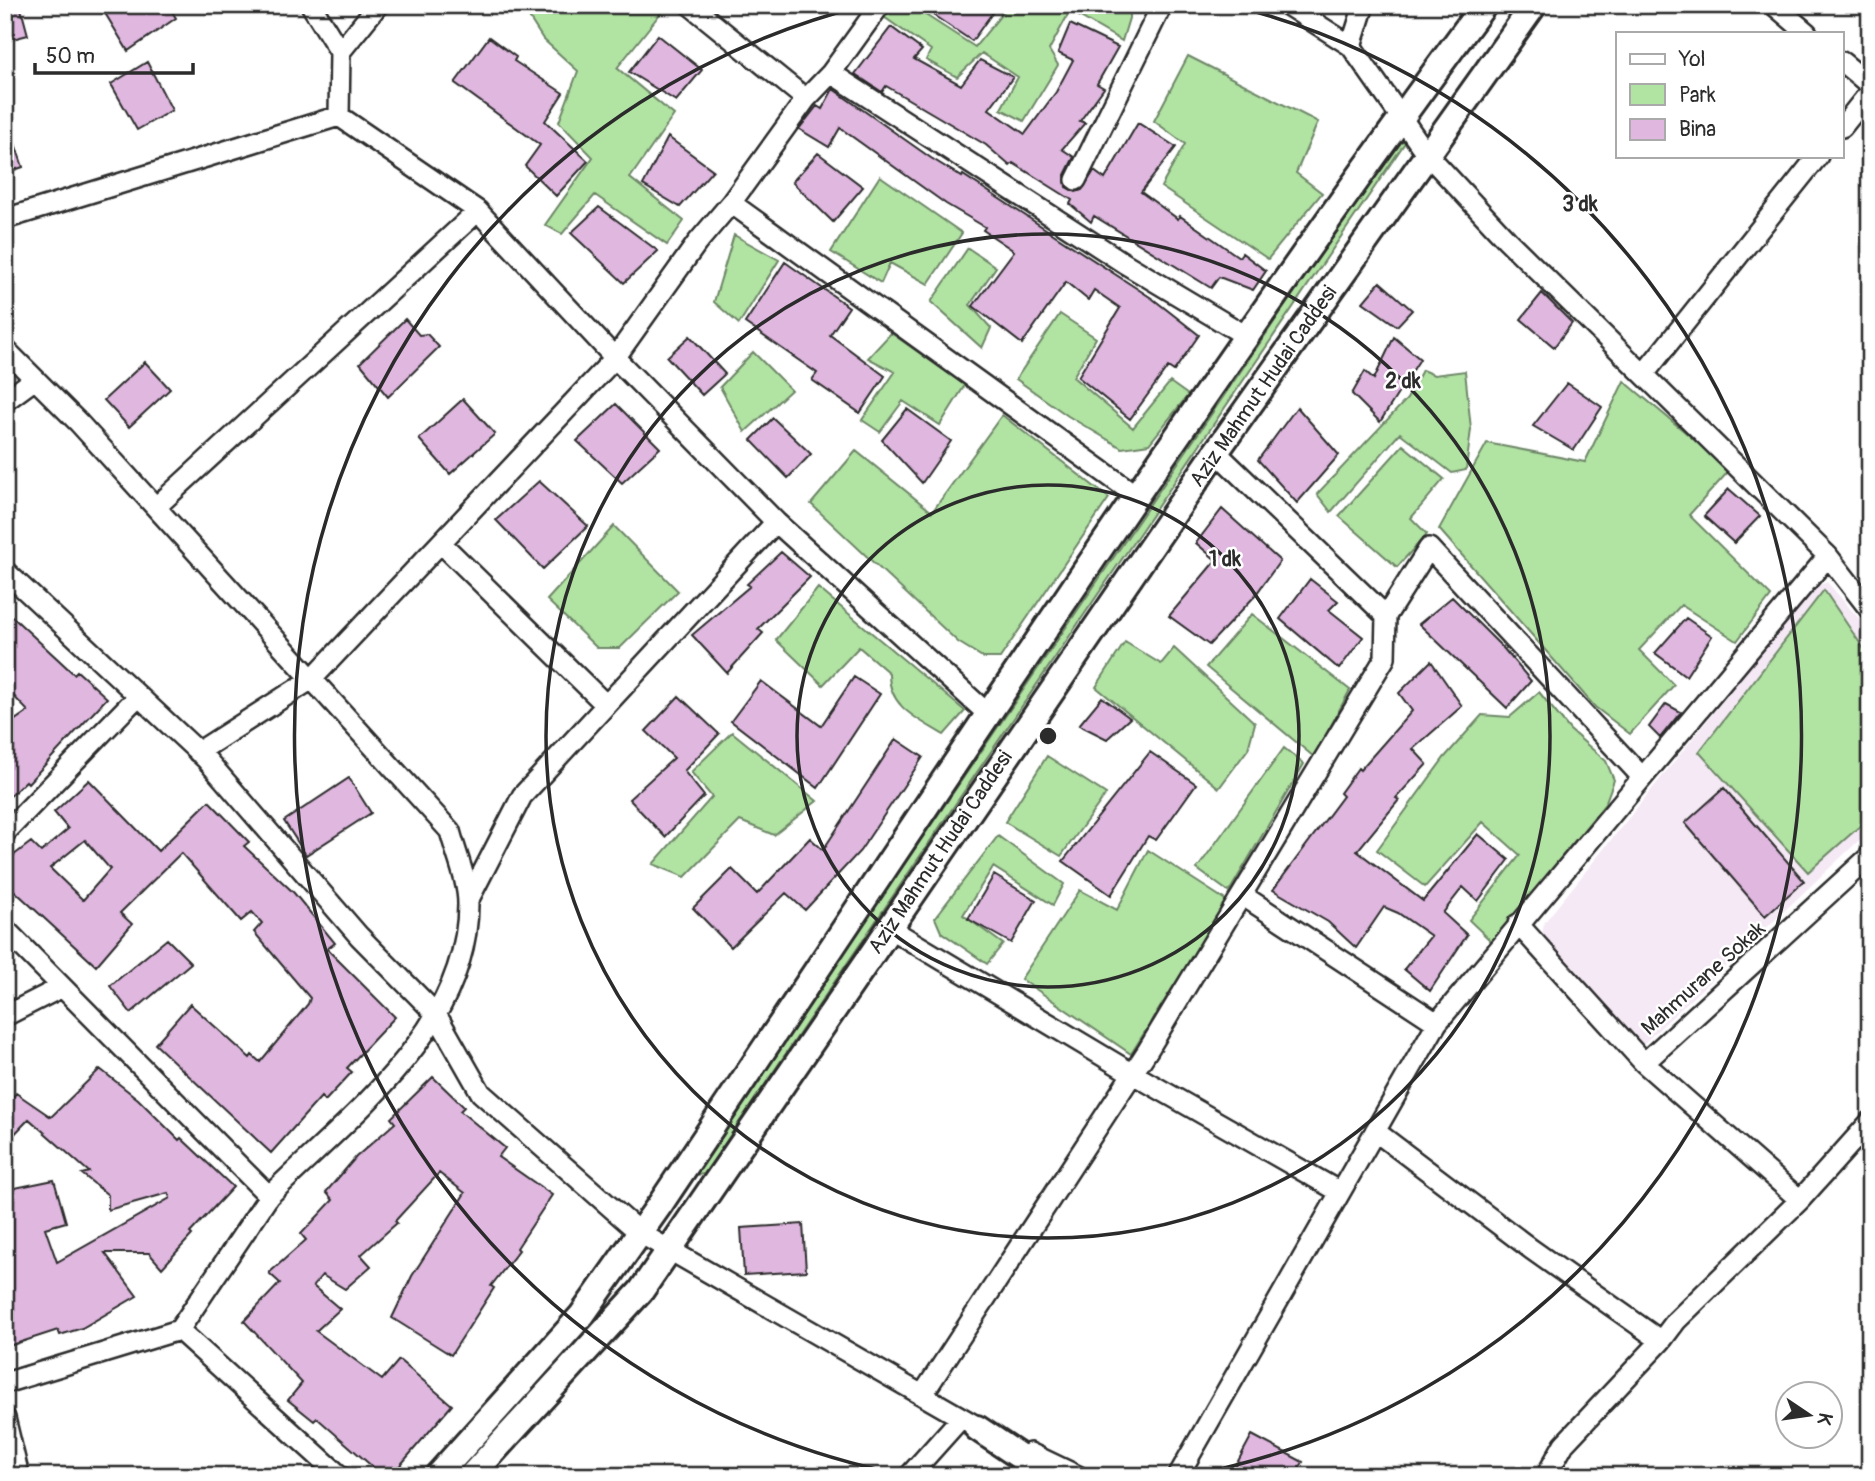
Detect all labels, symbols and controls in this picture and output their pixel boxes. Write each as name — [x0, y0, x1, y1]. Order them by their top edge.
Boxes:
scale bar — [35, 32, 192, 76]
legend — [1616, 32, 1843, 158]
text: 50 m — [46, 43, 95, 70]
text: Yol — [1678, 46, 1706, 73]
text: Park — [1679, 82, 1716, 109]
text: Bina — [1679, 116, 1716, 143]
text: 3 dk — [1562, 191, 1598, 218]
street label: Aziz Mahmut Hudai Caddesi — [1184, 280, 1343, 492]
text: 2 dk — [1385, 368, 1421, 395]
text: 1 dk — [1209, 546, 1241, 573]
centre of rings — [1036, 724, 1060, 748]
street label: Aziz Mahmut Hudai Caddesi — [862, 745, 1019, 959]
street label: Mahmurane Sokak — [1636, 915, 1771, 1041]
north arrow — [1773, 1380, 1843, 1450]
text: K — [1811, 1410, 1838, 1427]

